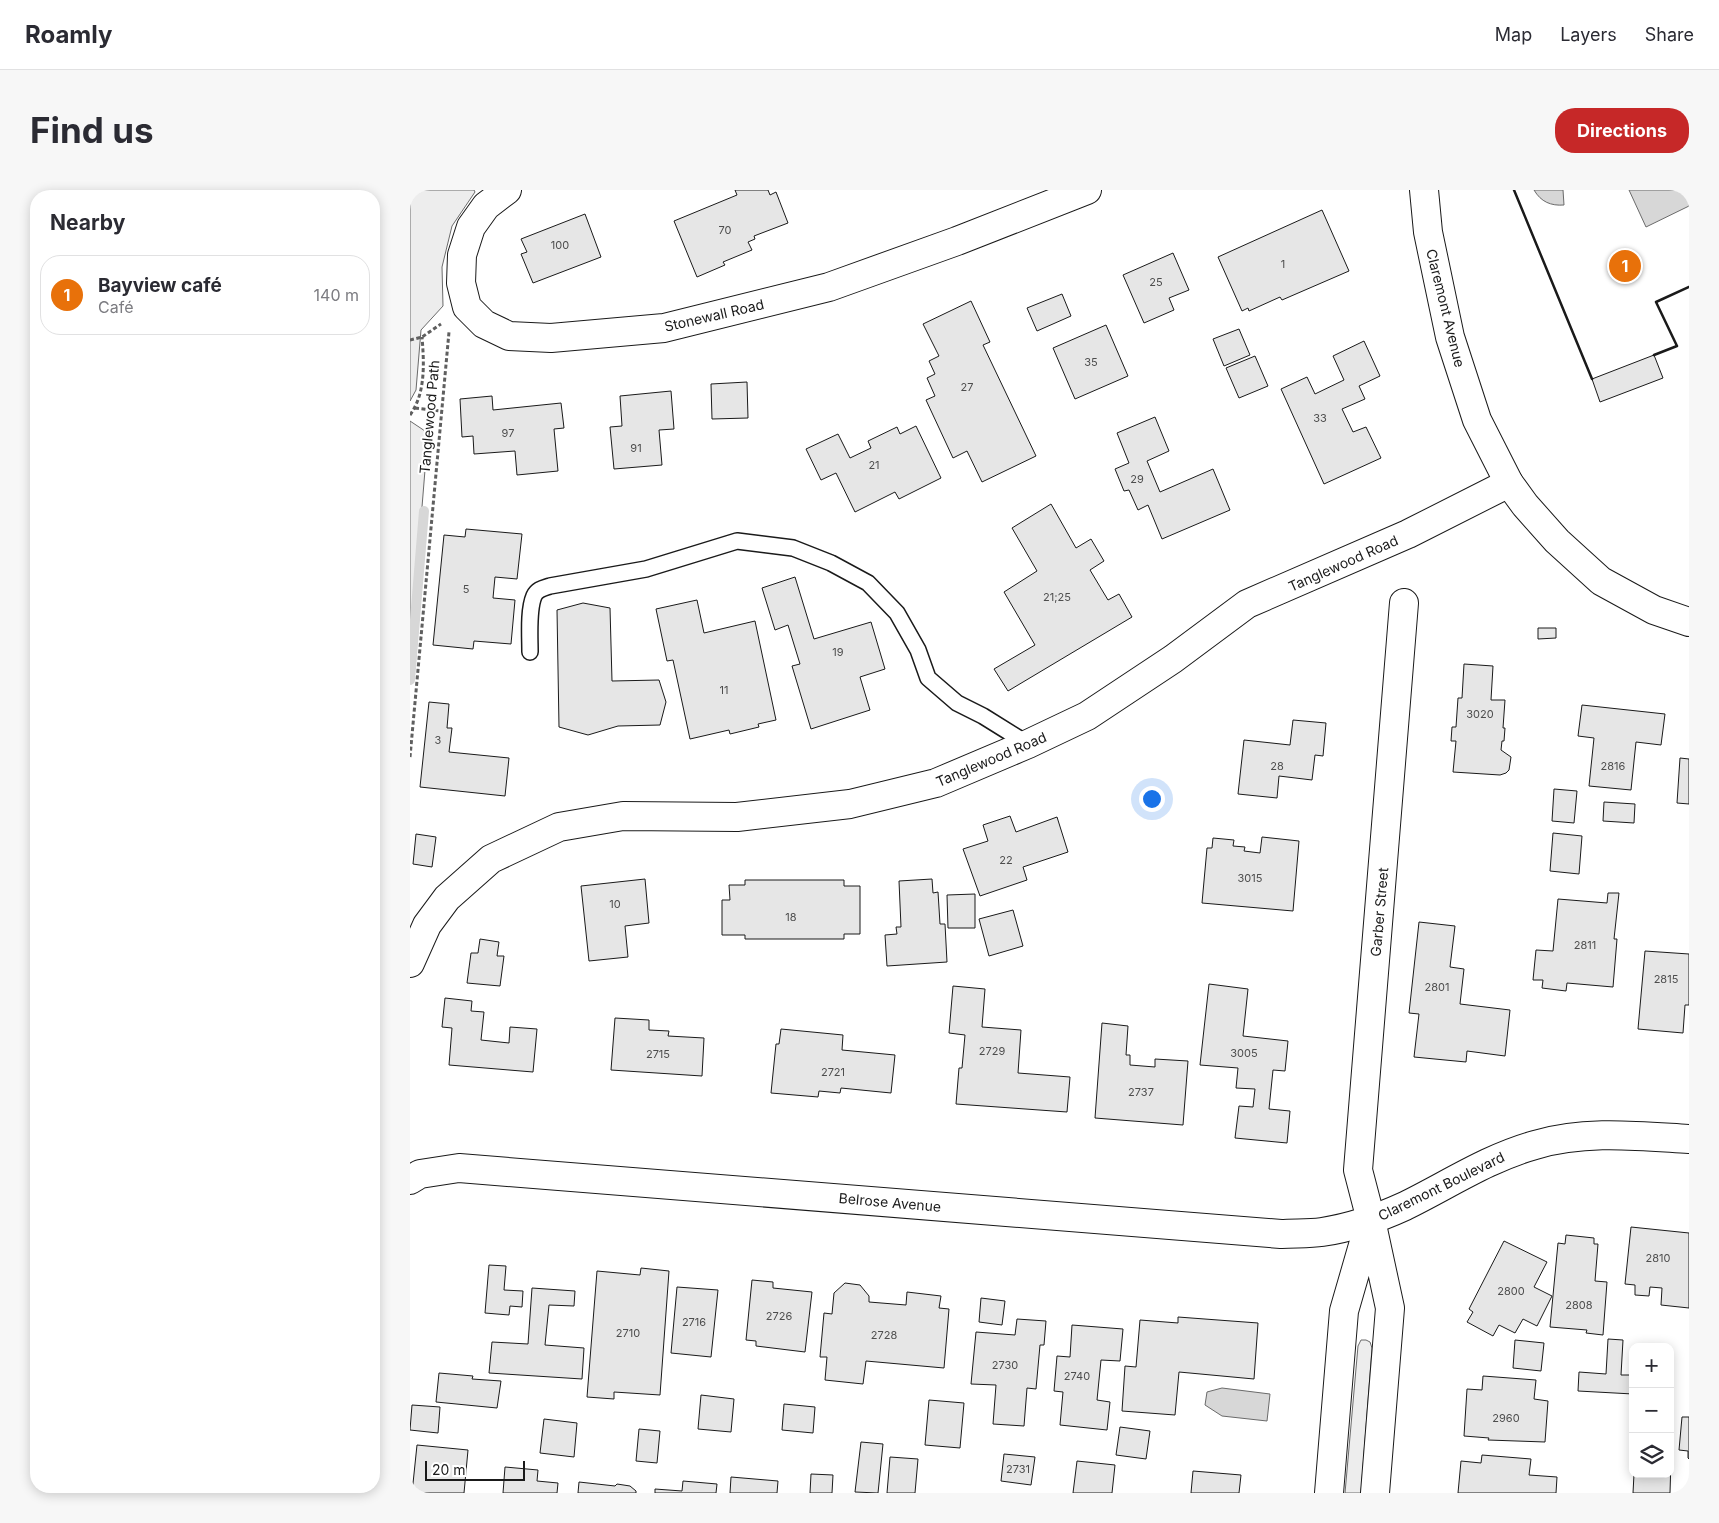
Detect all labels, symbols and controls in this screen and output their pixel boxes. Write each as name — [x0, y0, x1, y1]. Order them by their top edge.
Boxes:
text: Roamly — [25, 20, 112, 49]
text: Map — [1495, 24, 1532, 45]
text: Layers — [1560, 24, 1617, 45]
text: Share — [1645, 24, 1694, 45]
button: Directions — [1555, 108, 1689, 153]
text: Find us — [30, 109, 154, 151]
text: Nearby — [50, 210, 125, 235]
house number: 70 — [719, 223, 732, 237]
house number: 100 — [551, 238, 569, 252]
street label: Claremont Avenue — [1423, 247, 1469, 369]
pin: 1 — [1609, 247, 1641, 285]
house number: 1 — [1281, 257, 1285, 271]
text: Bayview café — [98, 274, 222, 297]
house number: 25 — [1149, 275, 1163, 289]
text: 1 — [64, 285, 70, 305]
text: 140 m — [314, 285, 359, 305]
street label: Stonewall Road — [662, 295, 766, 335]
text: Café — [98, 297, 133, 317]
house number: 35 — [1084, 355, 1098, 369]
street label: Tanglewood Path — [416, 359, 442, 475]
house number: 27 — [961, 380, 973, 394]
house number: 33 — [1313, 411, 1327, 425]
house number: 97 — [502, 426, 514, 440]
house number: 91 — [630, 441, 642, 455]
house number: 21 — [868, 458, 880, 472]
house number: 29 — [1130, 472, 1144, 486]
street label: Tanglewood Road — [1286, 531, 1400, 595]
house number: 5 — [463, 582, 470, 596]
house number: 21;25 — [1043, 590, 1071, 604]
house number: 19 — [832, 645, 844, 659]
house number: 11 — [720, 683, 728, 697]
house number: 3020 — [1466, 707, 1494, 721]
street label: Tanglewood Road — [933, 728, 1049, 790]
house number: 3 — [435, 733, 442, 747]
house number: 28 — [1270, 759, 1284, 773]
house number: 2816 — [1601, 759, 1626, 773]
your location — [1139, 786, 1165, 812]
house number: 22 — [999, 853, 1013, 867]
street label: Garber Street — [1367, 866, 1391, 957]
house number: 3015 — [1238, 871, 1263, 885]
house number: 10 — [609, 897, 621, 911]
house number: 18 — [785, 910, 797, 924]
house number: 2811 — [1574, 938, 1596, 952]
house number: 2815 — [1654, 972, 1679, 986]
house number: 2801 — [1425, 980, 1449, 994]
house number: 2729 — [979, 1044, 1005, 1058]
house number: 3005 — [1230, 1046, 1258, 1060]
house number: 2715 — [646, 1047, 670, 1061]
house number: 2721 — [821, 1065, 845, 1079]
house number: 2737 — [1128, 1085, 1154, 1099]
street label: Claremont Boulevard — [1375, 1148, 1507, 1224]
street label: Belrose Avenue — [838, 1189, 942, 1215]
house number: 2810 — [1646, 1251, 1671, 1265]
house number: 2800 — [1497, 1284, 1525, 1298]
house number: 2808 — [1565, 1298, 1593, 1312]
house number: 2726 — [766, 1309, 792, 1323]
house number: 2716 — [682, 1315, 706, 1329]
house number: 2710 — [616, 1326, 640, 1340]
house number: 2728 — [871, 1328, 897, 1342]
map controls — [1629, 1343, 1674, 1478]
button: + — [1629, 1343, 1674, 1388]
house number: 2730 — [992, 1358, 1018, 1372]
house number: 2740 — [1064, 1369, 1090, 1383]
button: − — [1629, 1388, 1674, 1433]
house number: 2960 — [1492, 1411, 1520, 1425]
button: layers — [1629, 1433, 1674, 1478]
scale bar — [425, 1458, 525, 1481]
text: 20 m — [432, 1461, 466, 1478]
house number: 2731 — [1006, 1462, 1030, 1476]

